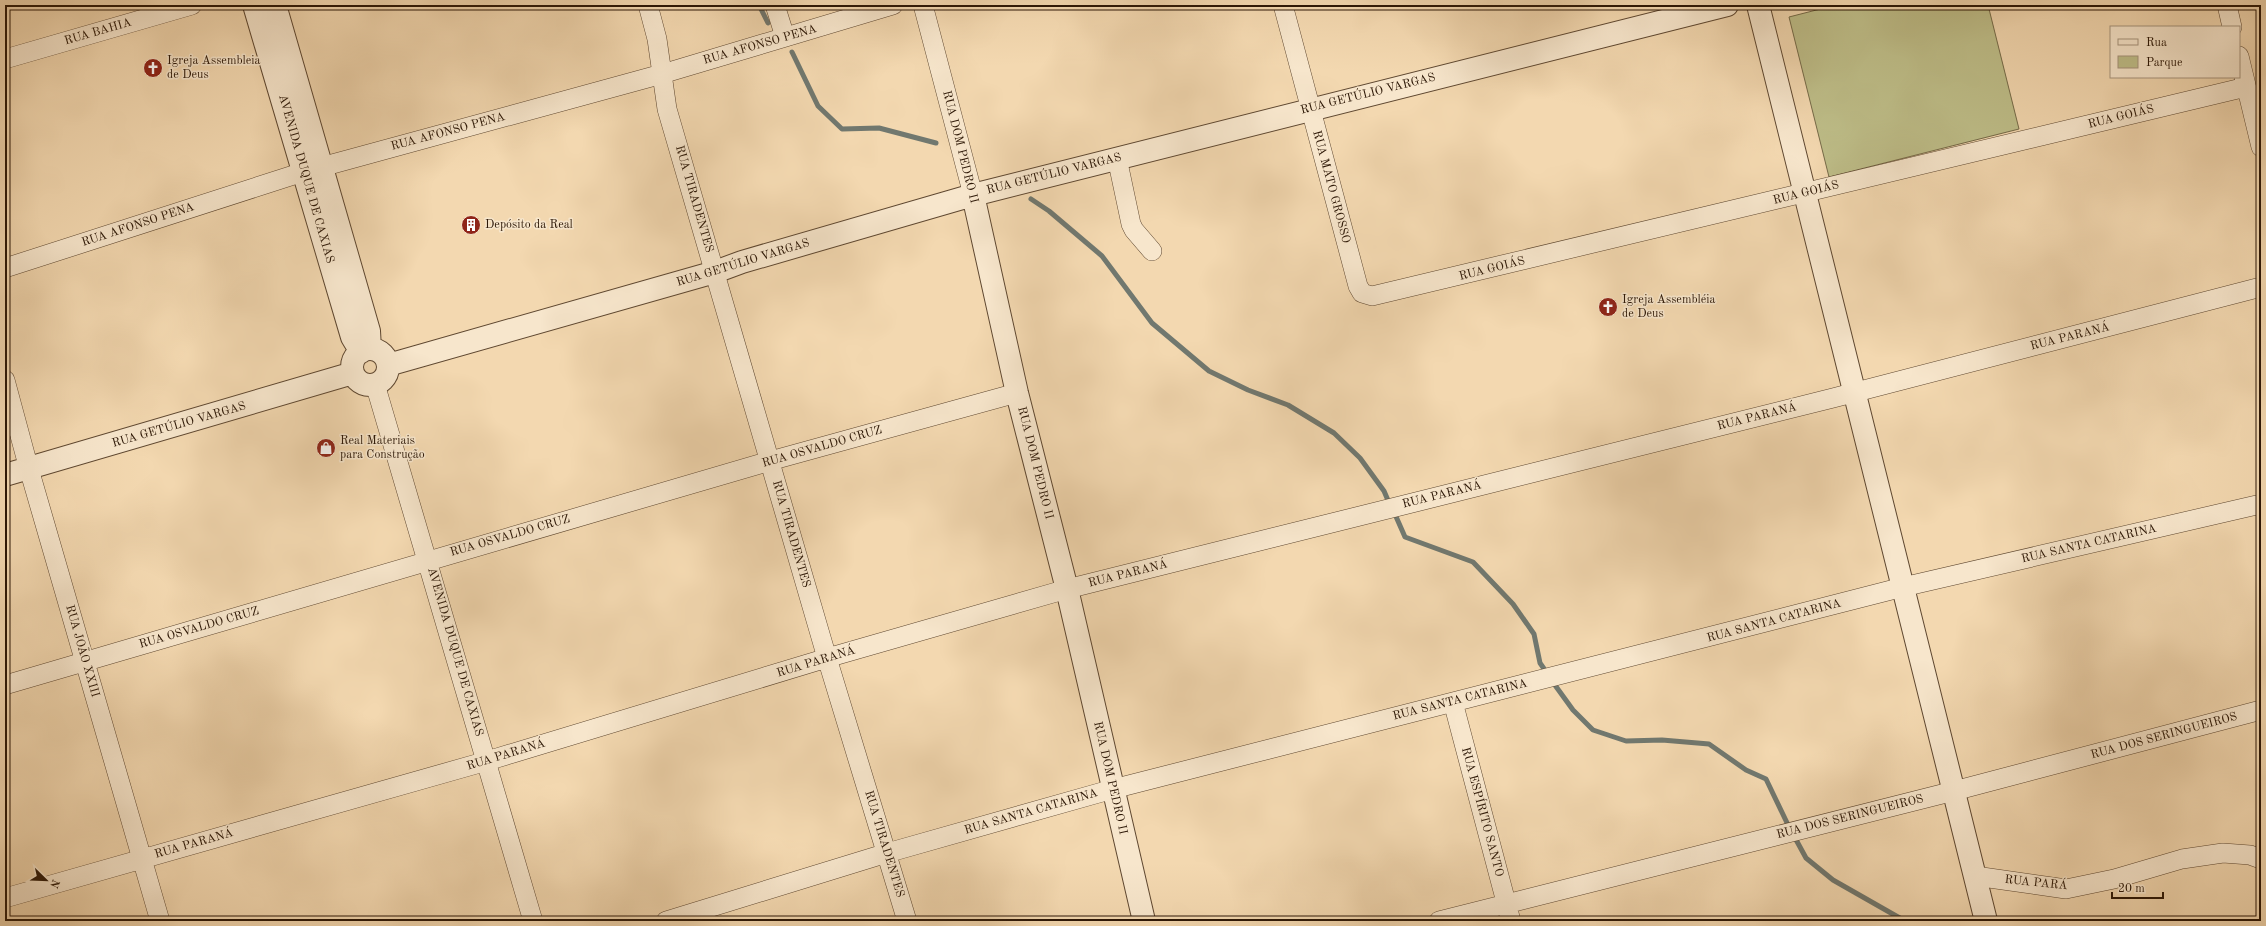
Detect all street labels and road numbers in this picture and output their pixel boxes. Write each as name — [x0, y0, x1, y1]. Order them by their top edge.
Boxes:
street label: RUA BAHIA — [63, 17, 133, 47]
street label: RUA AFONSO PENA — [702, 23, 818, 67]
street label: RUA GETÚLIO VARGAS — [1298, 68, 1437, 117]
street label: RUA DOM PEDRO II — [940, 89, 980, 205]
street label: AVENIDA DUQUE DE CAXIAS — [276, 93, 336, 265]
street label: RUA GOIÁS — [2086, 100, 2155, 131]
street label: RUA AFONSO PENA — [390, 111, 506, 153]
street label: RUA MATO GROSSO — [1310, 129, 1352, 245]
street label: RUA TIRADENTES — [673, 144, 715, 254]
street label: RUA GETÚLIO VARGAS — [984, 148, 1123, 197]
street label: RUA GOIÁS — [1771, 176, 1840, 207]
street label: RUA AFONSO PENA — [80, 201, 196, 249]
street label: RUA GETÚLIO VARGAS — [674, 233, 811, 289]
street label: RUA GOIÁS — [1457, 252, 1526, 283]
street label: RUA PARANÁ — [2028, 318, 2111, 353]
street label: RUA GETÚLIO VARGAS — [110, 396, 247, 450]
street label: RUA PARANÁ — [1715, 398, 1798, 433]
street label: RUA DOM PEDRO II — [1015, 405, 1055, 521]
street label: RUA OSVALDO CRUZ — [761, 424, 883, 470]
street label: RUA PARANÁ — [1400, 476, 1483, 511]
street label: RUA TIRADENTES — [770, 479, 812, 589]
street label: RUA OSVALDO CRUZ — [449, 513, 571, 559]
street label: RUA SANTA CATARINA — [2020, 523, 2158, 565]
street label: RUA PARANÁ — [1086, 555, 1169, 590]
street label: AVENIDA DUQUE DE CAXIAS — [425, 566, 485, 738]
street label: RUA SANTA CATARINA — [1706, 597, 1842, 645]
street label: RUA JOÃO XXIII — [63, 603, 104, 699]
street label: RUA OSVALDO CRUZ — [138, 605, 260, 651]
street label: RUA PARANÁ — [775, 642, 857, 680]
street label: RUA SANTA CATARINA — [1391, 677, 1529, 723]
street label: RUA DOS SERINGUEIROS — [2089, 711, 2239, 761]
street label: RUA DOM PEDRO II — [1091, 720, 1129, 836]
street label: RUA PARANÁ — [465, 735, 547, 773]
street label: RUA ESPÍRITO SANTO — [1459, 745, 1508, 878]
street label: RUA SANTA CATARINA — [963, 787, 1099, 837]
street label: RUA TIRADENTES — [862, 789, 906, 899]
street label: RUA DOS SERINGUEIROS — [1775, 793, 1925, 841]
street label: RUA PARANÁ — [153, 824, 235, 861]
street label: RUA PARÁ — [2004, 871, 2068, 892]

